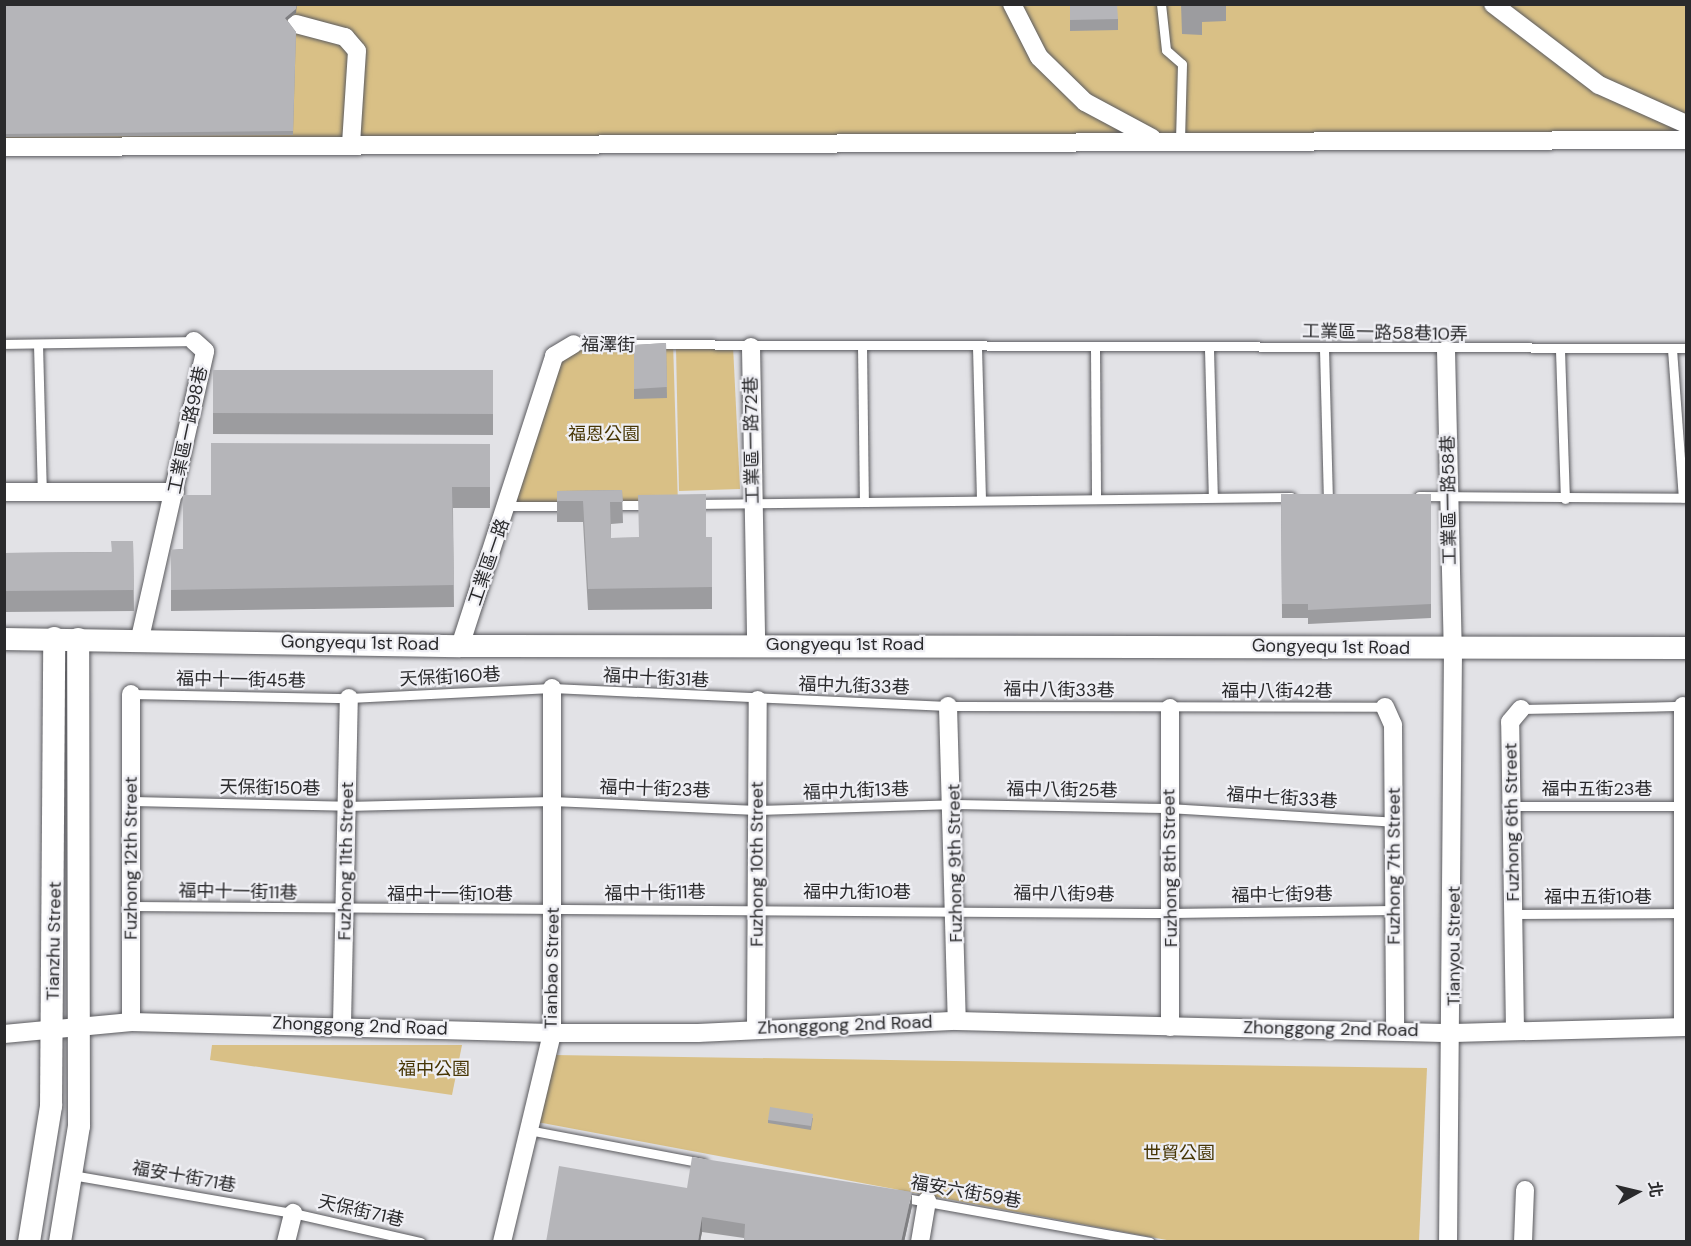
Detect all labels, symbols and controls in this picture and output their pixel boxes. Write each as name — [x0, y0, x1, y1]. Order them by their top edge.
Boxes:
street label: 工業區一路58巷10弄 — [1302, 321, 1468, 345]
street label: 福澤街 — [581, 334, 635, 356]
street label: 工業區一路98巷 — [164, 364, 212, 496]
street label: 工業區一路72巷 — [740, 376, 764, 504]
park label: 福恩公園 — [568, 423, 640, 445]
street label: 工業區一路58巷 — [1437, 435, 1461, 565]
street label: 工業區一路 — [464, 516, 514, 608]
street label: Gongyequ 1st Road — [281, 631, 439, 655]
street label: Gongyequ 1st Road — [766, 633, 924, 655]
street label: Gongyequ 1st Road — [1252, 635, 1410, 659]
street label: 天保街160巷 — [399, 664, 501, 690]
street label: 福中十街31巷 — [603, 664, 709, 692]
street label: 福中十一街45巷 — [176, 668, 306, 692]
street label: 福中九街33巷 — [798, 673, 910, 699]
street label: 福中八街33巷 — [1003, 678, 1115, 702]
street label: 福中八街42巷 — [1221, 680, 1333, 702]
street label: Fuzhong 6th Street — [1500, 742, 1524, 902]
street label: Fuzhong 12th Street — [120, 776, 142, 940]
street label: 天保街150巷 — [219, 776, 321, 800]
street label: 福中十街23巷 — [599, 776, 711, 802]
street label: 福中九街13巷 — [803, 778, 909, 804]
street label: 福中八街25巷 — [1006, 778, 1118, 802]
street label: 福中五街23巷 — [1541, 778, 1653, 800]
street label: Fuzhong 11th Street — [334, 781, 358, 941]
street label: Fuzhong 10th Street — [746, 781, 768, 947]
street label: Fuzhong 9th Street — [943, 783, 967, 943]
street label: 福中七街33巷 — [1226, 783, 1338, 813]
street label: Fuzhong 7th Street — [1383, 787, 1405, 945]
street label: Fuzhong 8th Street — [1158, 789, 1182, 947]
street label: 福中十一街11巷 — [178, 880, 298, 904]
street label: Tianzhu Street — [42, 881, 66, 1001]
street label: 福中十街11巷 — [604, 881, 706, 905]
street label: 福中九街10巷 — [803, 881, 911, 903]
street label: 福中八街9巷 — [1013, 882, 1115, 906]
street label: 福中十一街10巷 — [387, 883, 513, 905]
street label: 福中七街9巷 — [1231, 883, 1333, 907]
street label: Tianyou Street — [1443, 886, 1465, 1006]
street label: 福中五街10巷 — [1544, 886, 1652, 908]
street label: Tianbao Street — [540, 907, 564, 1029]
street label: Zhonggong 2nd Road — [757, 1011, 933, 1039]
street label: Zhonggong 2nd Road — [272, 1012, 448, 1040]
street label: Zhonggong 2nd Road — [1243, 1017, 1419, 1041]
park label: 福中公園 — [398, 1058, 470, 1080]
park label: 世貿公園 — [1143, 1142, 1215, 1164]
street label: 福安十街71巷 — [130, 1157, 238, 1197]
north arrow — [1607, 1162, 1667, 1222]
street label: 福安六街59巷 — [909, 1172, 1023, 1212]
text: 北 — [1644, 1180, 1667, 1199]
street label: 天保街71巷 — [316, 1191, 406, 1231]

